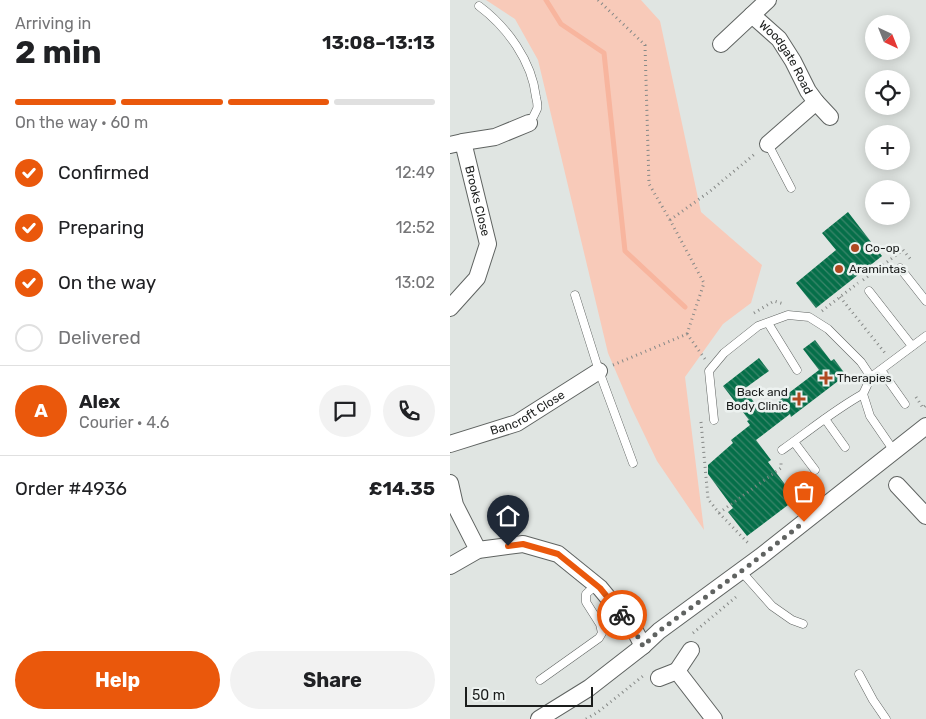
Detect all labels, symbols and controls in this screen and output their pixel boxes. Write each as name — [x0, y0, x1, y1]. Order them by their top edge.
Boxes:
text: Arriving in — [15, 14, 91, 33]
north arrow — [865, 15, 910, 60]
map controls — [865, 15, 910, 225]
street label: Woodgate Road — [756, 17, 815, 97]
text: 13:08–13:13 — [322, 31, 435, 54]
text: 2 min — [15, 33, 102, 71]
button: locate — [865, 70, 910, 115]
text: On the way · 60 m — [15, 113, 148, 132]
button: + — [865, 125, 910, 170]
icon: check — [15, 159, 43, 187]
text: Confirmed — [58, 161, 149, 184]
text: 12:49 — [395, 163, 435, 182]
street label: Brooks Close — [462, 164, 493, 238]
button: − — [865, 180, 910, 225]
icon: check — [15, 214, 43, 242]
text: Preparing — [58, 216, 144, 239]
text: 12:52 — [396, 218, 435, 237]
place label: Co-op — [865, 241, 900, 255]
marker: Co-op — [849, 242, 861, 254]
place label: Aramintas — [849, 262, 906, 276]
marker: Aramintas — [833, 263, 845, 275]
icon: check — [15, 269, 43, 297]
text: On the way — [58, 271, 156, 294]
text: 13:02 — [395, 273, 435, 292]
text: Delivered — [58, 326, 141, 349]
marker: Therapies — [819, 371, 833, 385]
place label: Therapies — [837, 371, 892, 385]
button: chat — [319, 385, 371, 437]
button: phone — [383, 385, 435, 437]
place label: Back and Body Clinic — [726, 385, 788, 413]
street label: Bancroft Close — [489, 387, 568, 438]
text: Alex — [79, 390, 120, 413]
marker: Back and Body Clinic — [792, 392, 806, 406]
text: A — [34, 399, 48, 422]
text: Courier · 4.6 — [79, 413, 169, 432]
pin — [783, 471, 825, 522]
text: Order #4936 — [15, 477, 127, 500]
text: £14.35 — [369, 477, 435, 500]
icon: bag — [790, 478, 818, 506]
pin — [487, 495, 529, 546]
icon: home — [494, 502, 522, 530]
courier — [597, 590, 647, 640]
icon: bike — [608, 601, 636, 629]
button: Help — [15, 651, 220, 709]
button: Share — [230, 651, 435, 709]
scale bar — [465, 684, 592, 707]
text: 50 m — [472, 687, 505, 704]

